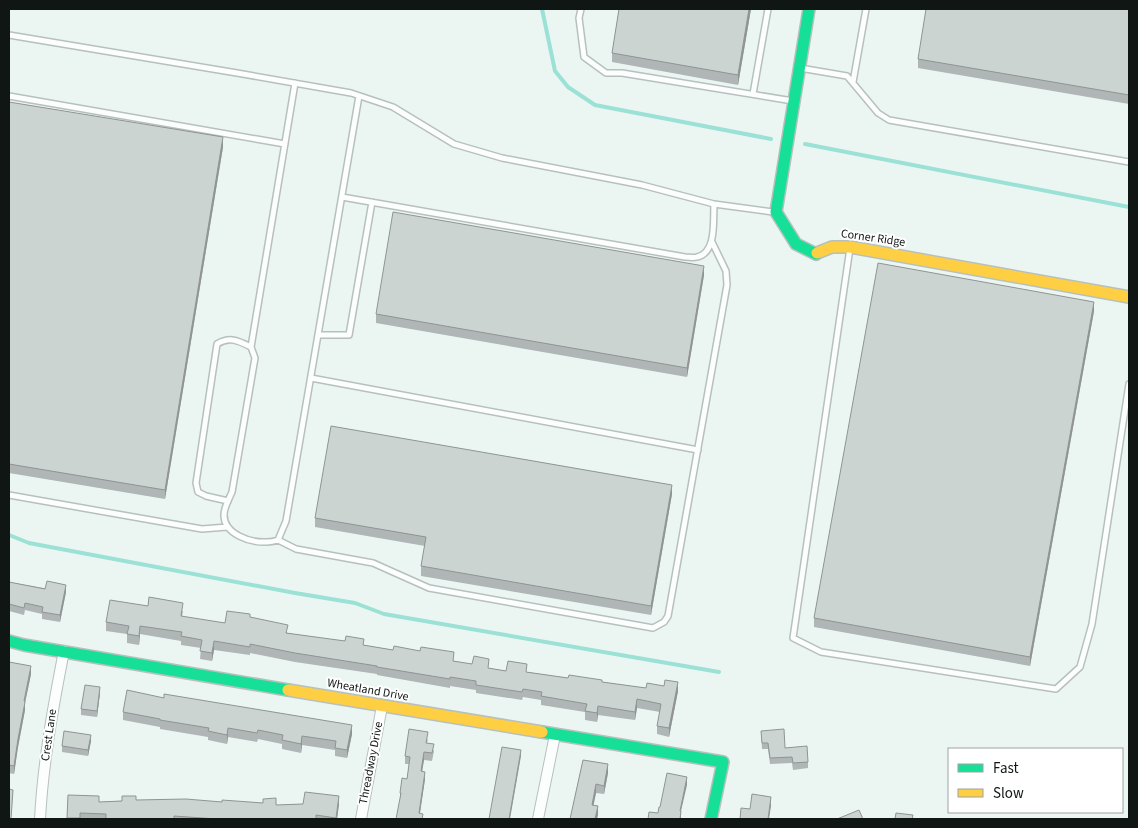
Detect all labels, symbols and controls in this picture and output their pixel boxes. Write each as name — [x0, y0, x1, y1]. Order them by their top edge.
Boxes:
street label: Corner Ridge — [840, 225, 906, 251]
street label: Wheatland Drive — [326, 674, 410, 706]
street label: Crest Lane — [37, 708, 61, 762]
street label: Threadway Drive — [355, 720, 387, 806]
legend — [948, 748, 1123, 813]
text: Fast — [993, 758, 1019, 779]
text: Slow — [993, 783, 1024, 804]

